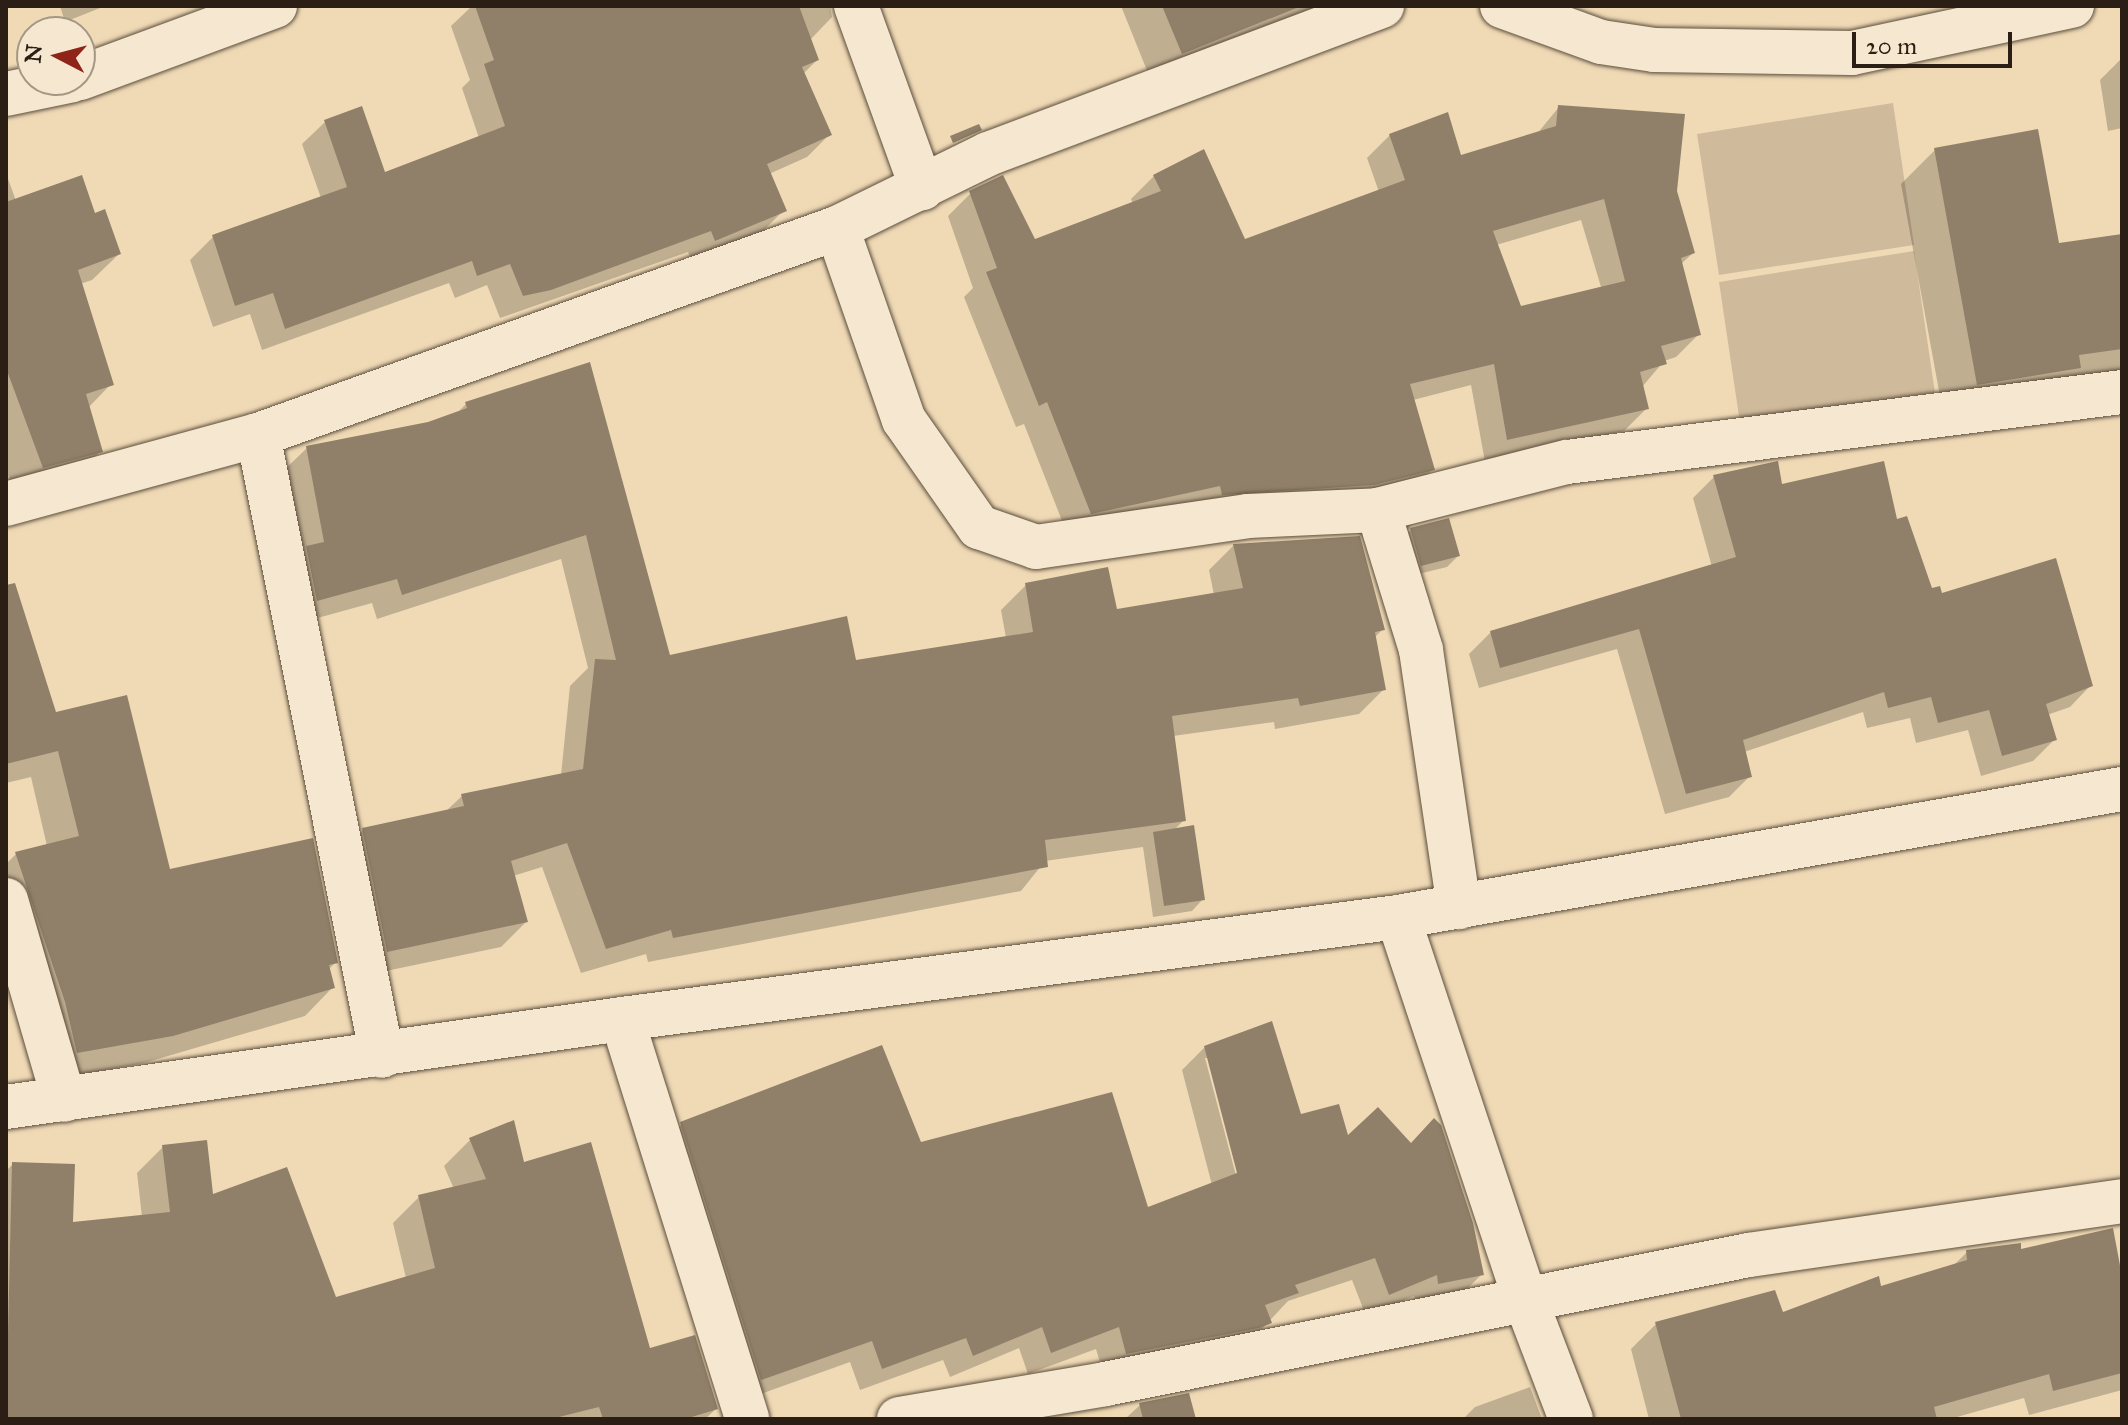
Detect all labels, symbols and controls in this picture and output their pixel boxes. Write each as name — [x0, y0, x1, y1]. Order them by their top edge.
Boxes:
north arrow — [16, 16, 96, 96]
scale bar — [1856, 16, 2016, 66]
text: 20 m — [1866, 31, 1917, 61]
text: N — [19, 43, 48, 64]

